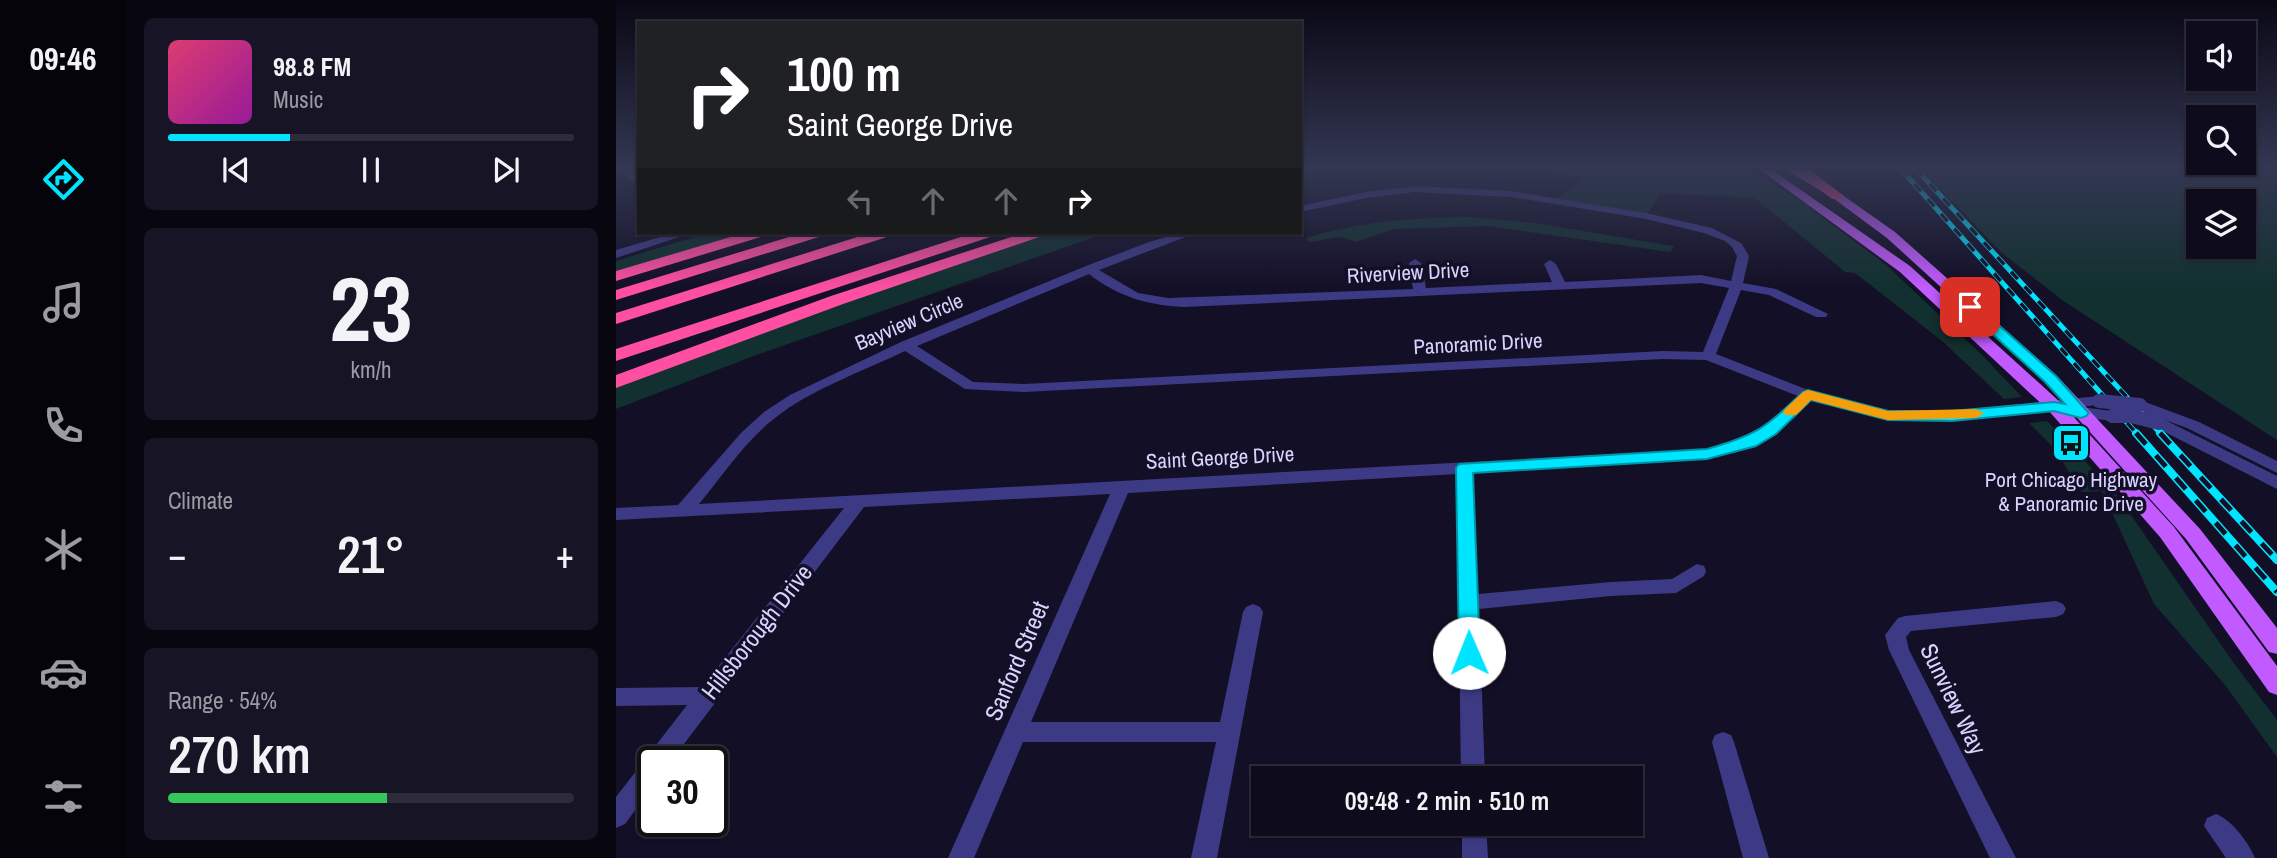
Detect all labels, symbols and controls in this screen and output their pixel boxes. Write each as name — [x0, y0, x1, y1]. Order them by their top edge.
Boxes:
map controls — [2186, 21, 2256, 259]
button: sound — [2186, 21, 2256, 91]
text: 09:46 — [29, 37, 97, 80]
text: 100 m — [787, 40, 901, 106]
text: 98.8 FM — [273, 49, 351, 84]
icon: right — [672, 49, 763, 140]
text: Music — [273, 84, 323, 115]
text: Saint George Drive — [787, 103, 1013, 146]
button: search — [2186, 105, 2256, 175]
icon: previous — [217, 151, 255, 189]
icon: pause — [352, 151, 390, 189]
icon: next — [487, 151, 525, 189]
icon: directions — [39, 155, 88, 204]
icon: left — [841, 182, 879, 220]
icon: ahead — [914, 182, 952, 220]
icon: ahead — [987, 182, 1025, 220]
icon: right — [1060, 182, 1098, 220]
button: layers — [2186, 189, 2256, 259]
text: 23 — [330, 247, 413, 369]
street label: Riverview Drive — [1346, 255, 1470, 290]
pin — [1940, 277, 2000, 337]
icon: music — [39, 278, 88, 327]
street label: Bayview Circle — [850, 286, 967, 357]
icon: arrive — [1951, 288, 1989, 326]
street label: Panoramic Drive — [1413, 326, 1543, 361]
text: km/h — [351, 354, 391, 385]
icon: phone — [39, 401, 88, 450]
bus stop icon: Port Chicago Highway & Panoramic Drive — [2050, 422, 2092, 464]
street label: Saint George Drive — [1145, 439, 1295, 476]
place label: Port Chicago Highway & Panoramic Drive — [1985, 465, 2158, 518]
text: Climate — [168, 485, 233, 516]
text: 21° — [337, 519, 405, 589]
icon: climate — [39, 525, 88, 574]
text: − — [168, 529, 186, 580]
text: + — [556, 529, 574, 580]
street label: Hillsborough Drive — [693, 557, 819, 705]
street label: Sanford Street — [977, 595, 1056, 725]
position arrow — [1432, 616, 1506, 690]
street label: Sunview Way — [1913, 638, 1995, 759]
icon: car — [39, 648, 88, 697]
text: Range · 54% — [168, 685, 277, 716]
text: 270 km — [168, 719, 311, 789]
speed limit sign: 30 — [637, 746, 728, 837]
icon: filters — [39, 772, 88, 821]
text: 09:48 · 2 min · 510 m — [1345, 783, 1549, 818]

